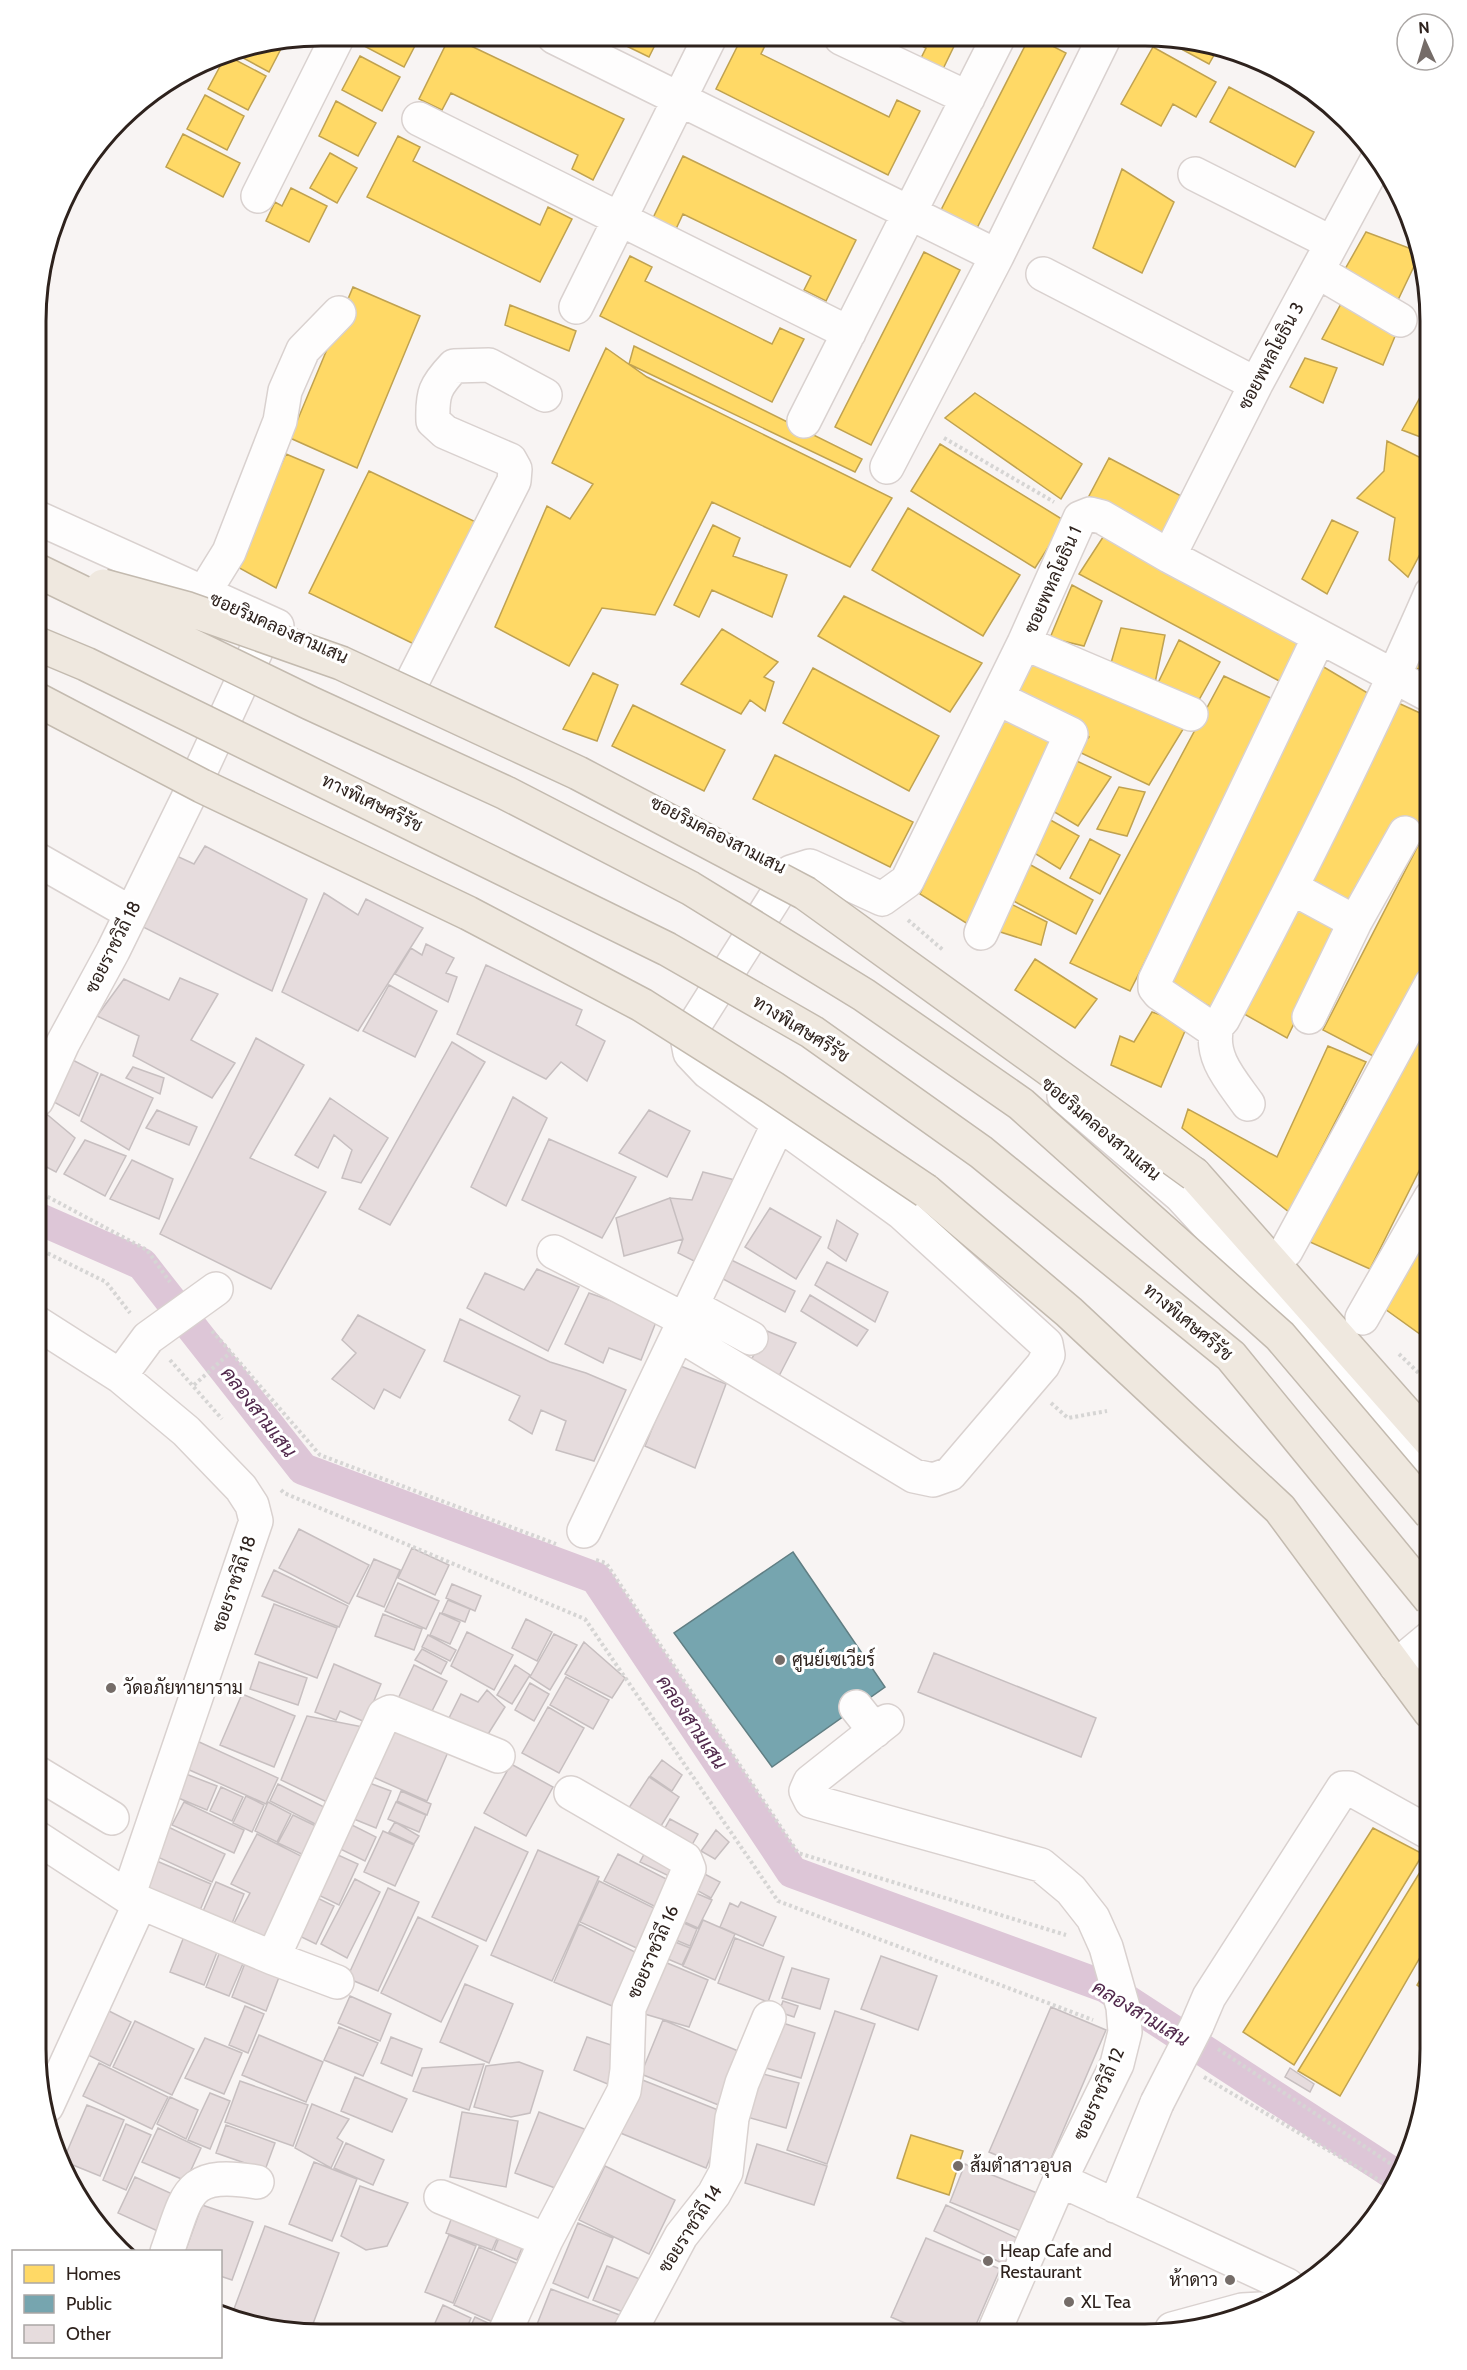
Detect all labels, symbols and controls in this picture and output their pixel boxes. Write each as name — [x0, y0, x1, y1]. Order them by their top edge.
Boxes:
north arrow — [1395, 12, 1455, 72]
text: N — [1418, 18, 1430, 37]
street label: ซอยพหลโยธิน 3 — [1232, 297, 1309, 414]
street label: ซอยพหลโยธิน 1 — [1018, 522, 1086, 637]
street label: ซอยริมคลองสามเสน — [206, 588, 352, 668]
street label: ทางพิเศษศรีรัช — [318, 767, 427, 837]
street label: ซอยริมคลองสามเสน — [646, 791, 790, 879]
street label: ซอยราชวิถี 18 — [79, 896, 146, 997]
street label: ทางพิเศษศรีรัช — [749, 989, 854, 1067]
street label: ซอยริมคลองสามเสน — [1037, 1073, 1165, 1185]
street label: ทางพิเศษศรีรัช — [1139, 1277, 1238, 1366]
water label: คลองสามเสน — [216, 1362, 302, 1462]
street label: ซอยราชวิถี 18 — [205, 1532, 261, 1635]
place label: ศูนย์เซเวียร์ — [792, 1647, 875, 1673]
marker: ศูนย์เซเวียร์ — [773, 1653, 787, 1667]
water label: คลองสามเสน — [652, 1670, 732, 1774]
place label: วัดอภัยทายาราม — [123, 1677, 243, 1699]
marker: วัดอภัยทายาราม — [104, 1681, 118, 1695]
street label: ซอยราชวิถี 16 — [621, 1901, 683, 2002]
water label: คลองสามเสน — [1088, 1975, 1194, 2051]
street label: ซอยราชวิถี 12 — [1067, 2043, 1129, 2144]
place label: ส้มตำสาวอุบล — [970, 2154, 1072, 2178]
marker: ส้มตำสาวอุบล — [951, 2159, 965, 2173]
street label: ซอยราชวิถี 14 — [652, 2180, 727, 2277]
place label: Heap Cafe and Restaurant — [1000, 2240, 1112, 2283]
legend — [12, 2250, 222, 2358]
marker: Heap Cafe and Restaurant — [981, 2254, 995, 2268]
text: Homes — [66, 2263, 121, 2285]
place label: ห้าดาว — [1169, 2268, 1218, 2291]
marker: ห้าดาว — [1223, 2273, 1237, 2287]
place label: XL Tea — [1081, 2291, 1131, 2313]
text: Public — [66, 2293, 112, 2315]
marker: XL Tea — [1062, 2295, 1076, 2309]
text: Other — [66, 2323, 111, 2345]

